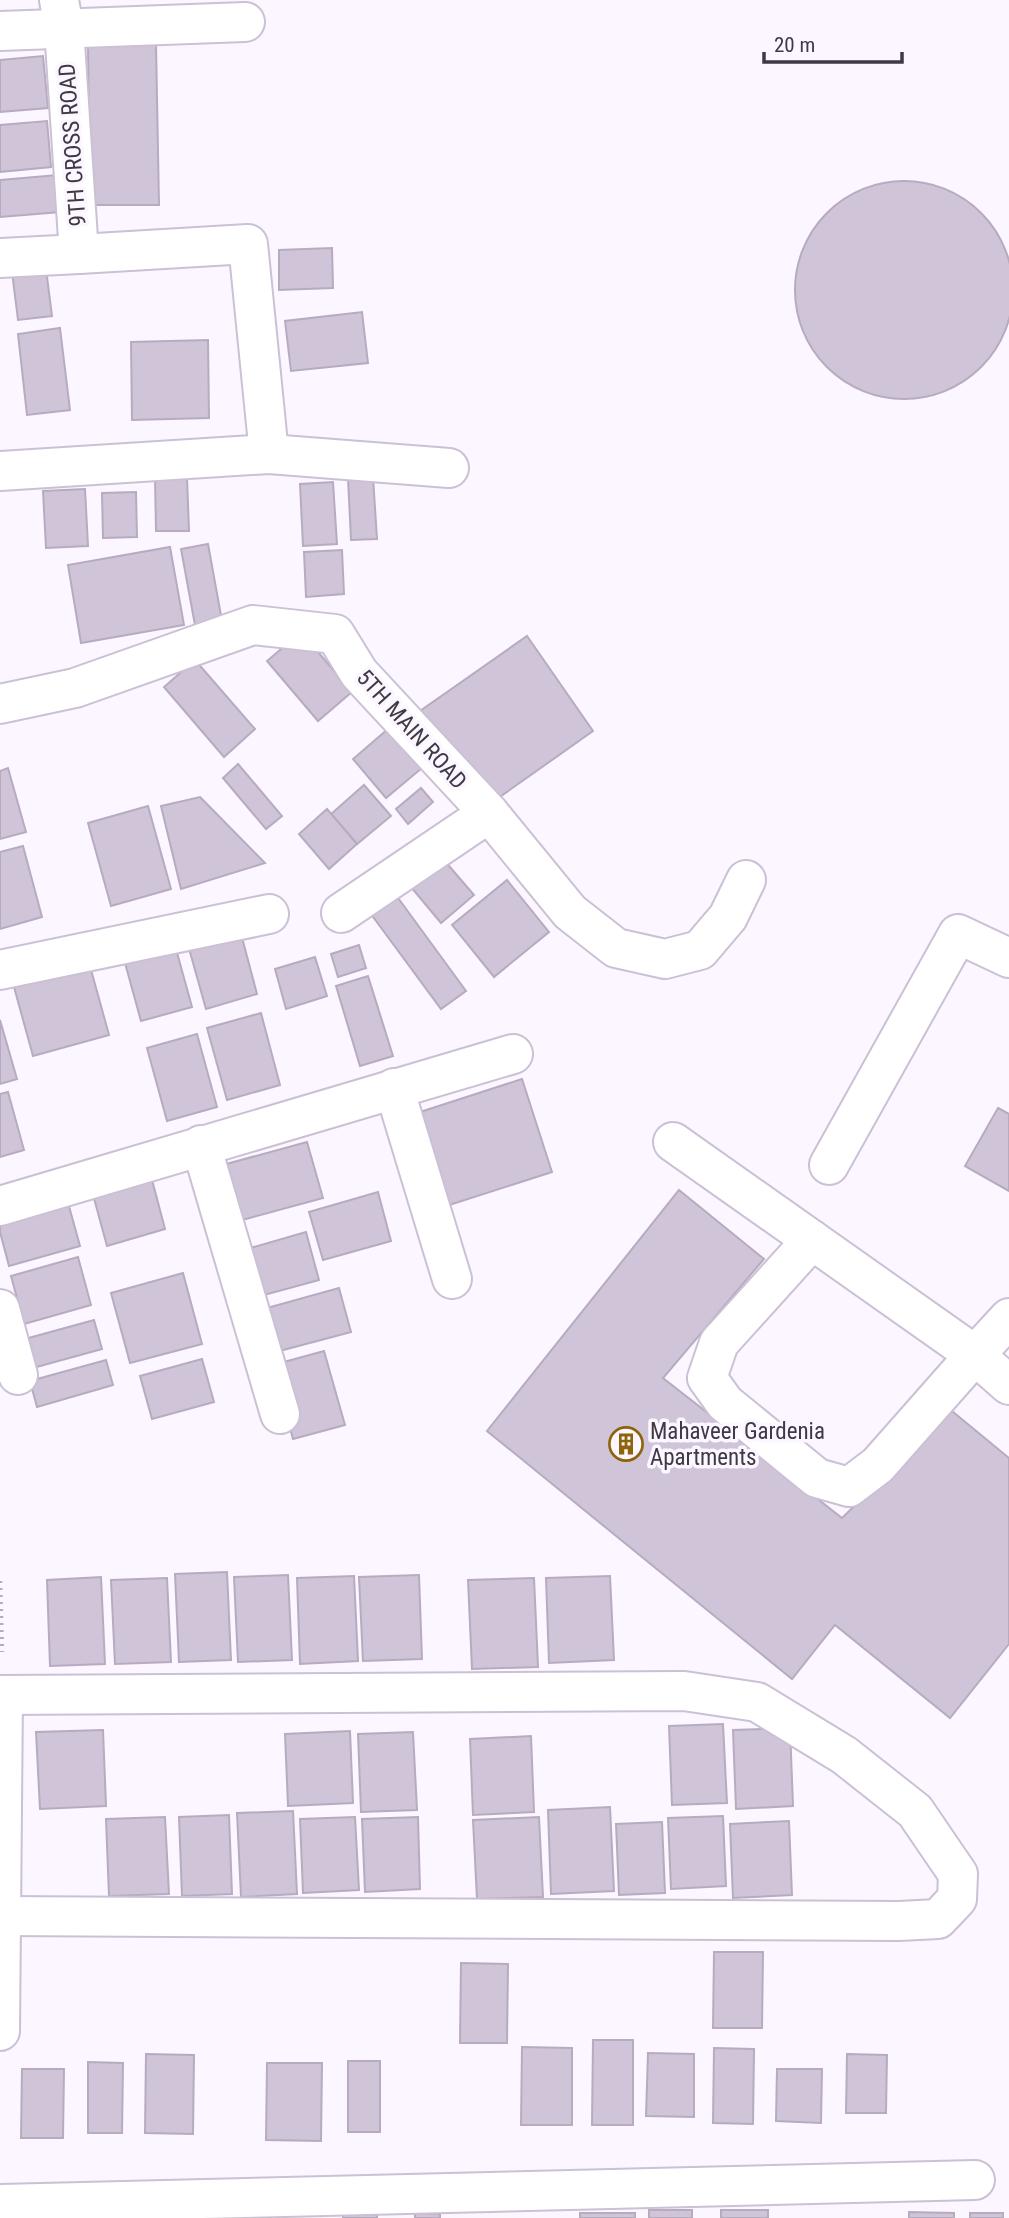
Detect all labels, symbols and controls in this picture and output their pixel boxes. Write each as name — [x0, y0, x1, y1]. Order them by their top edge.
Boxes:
scale bar — [764, 21, 902, 65]
text: 20 m — [774, 33, 815, 57]
street label: 9TH CROSS ROAD — [53, 63, 92, 227]
street label: 5TH MAIN ROAD — [351, 664, 472, 795]
place label: Mahaveer Gardenia Apartments — [650, 1418, 825, 1471]
building icon: Mahaveer Gardenia Apartments — [607, 1425, 645, 1463]

